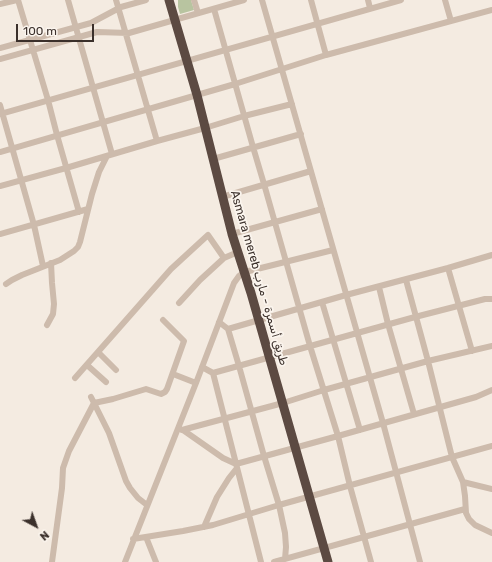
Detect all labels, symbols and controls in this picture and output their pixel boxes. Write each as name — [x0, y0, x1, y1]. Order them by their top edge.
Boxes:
scale bar — [18, 16, 96, 42]
text: 100 m — [23, 24, 57, 38]
street label: Asmara mereb طريق أسمرة - مارب — [227, 189, 291, 367]
north arrow — [16, 506, 56, 546]
text: N — [37, 528, 51, 543]

